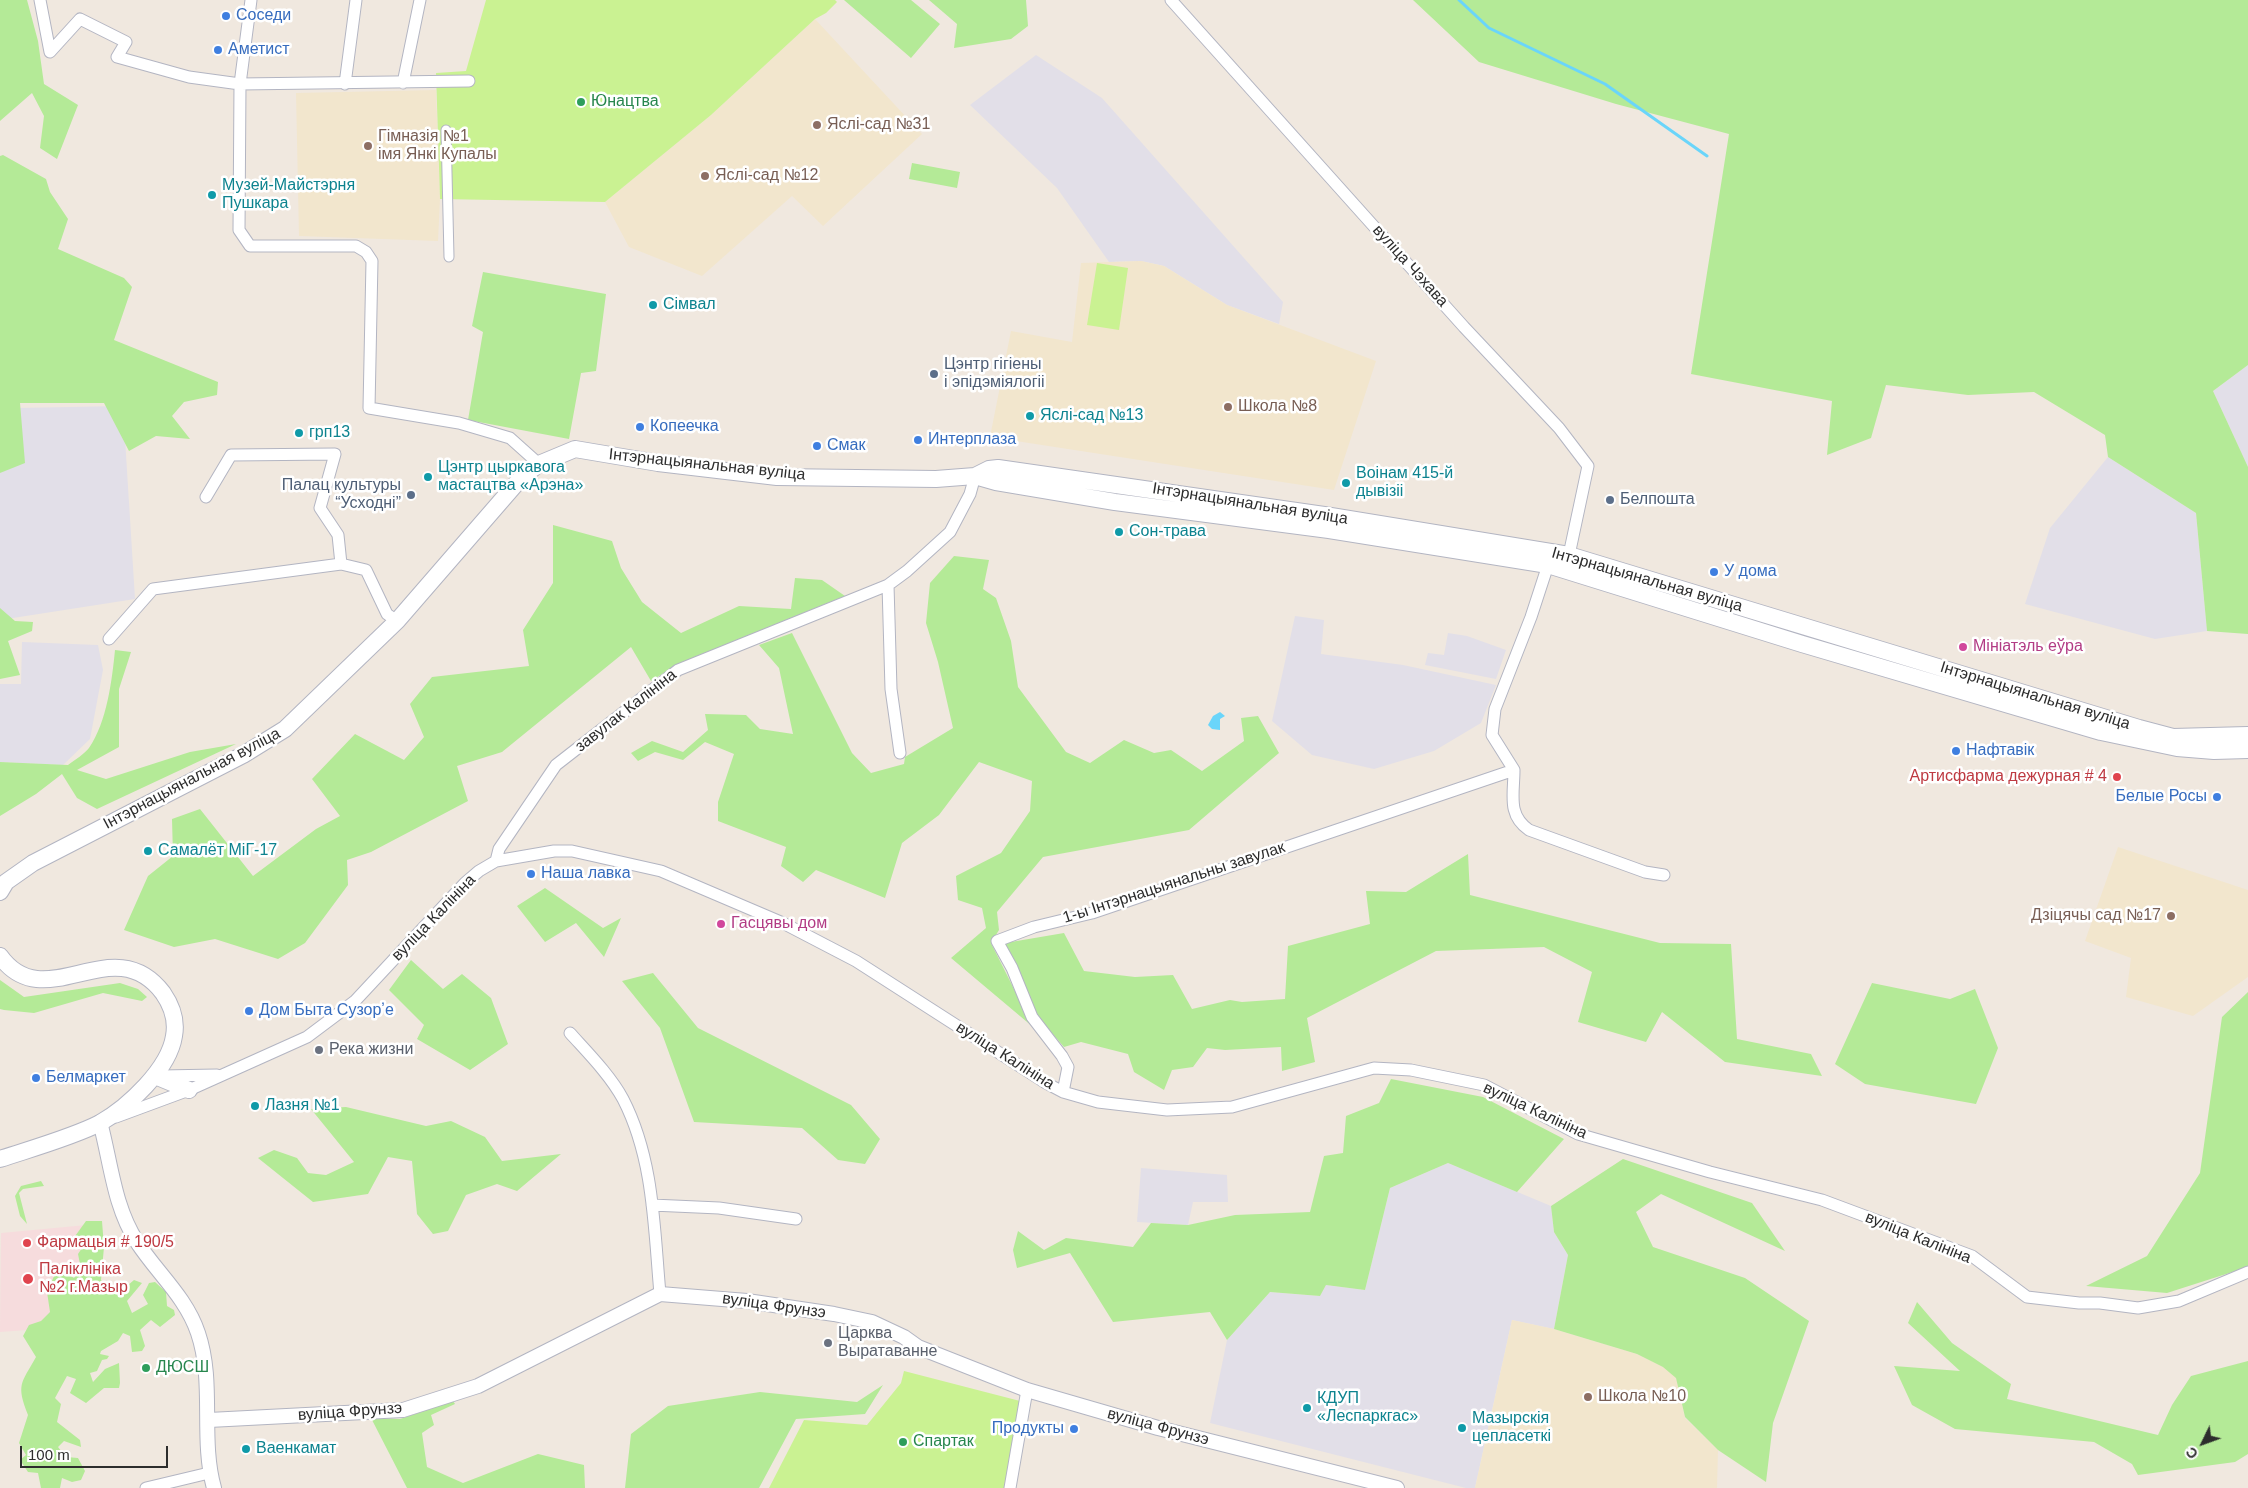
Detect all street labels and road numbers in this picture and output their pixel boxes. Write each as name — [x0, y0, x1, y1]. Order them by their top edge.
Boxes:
street label: вуліца Чэхава — [1368, 221, 1452, 311]
street label: Інтэрнацыянальная вуліца — [608, 445, 806, 485]
street label: Інтэрнацыянальная вуліца — [1151, 479, 1349, 529]
street label: Інтэрнацыянальная вуліца — [1549, 544, 1745, 616]
street label: Інтэрнацыянальная вуліца — [1938, 658, 2132, 734]
street label: завулак Калініна — [572, 666, 680, 756]
street label: Інтэрнацыянальная вуліца — [100, 724, 284, 834]
street label: 1-ы Інтэрнацыянальны завулак — [1061, 838, 1287, 928]
street label: вуліца Калініна — [388, 871, 480, 965]
street label: вуліца Калініна — [952, 1018, 1058, 1094]
street label: вуліца Калініна — [1480, 1079, 1590, 1143]
street label: вуліца Калініна — [1862, 1208, 1974, 1268]
street label: вуліца Фрунзэ — [721, 1289, 827, 1323]
street label: вуліца Фрунзэ — [297, 1399, 403, 1425]
street label: вуліца Фрунзэ — [1105, 1404, 1211, 1450]

